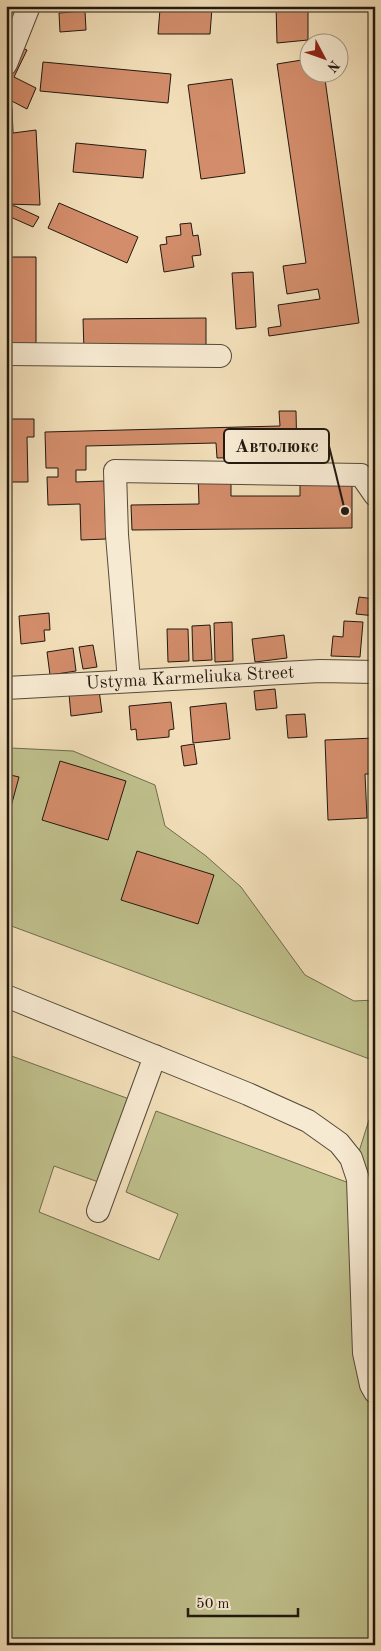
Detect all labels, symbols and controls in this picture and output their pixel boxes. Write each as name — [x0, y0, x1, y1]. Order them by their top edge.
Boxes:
north arrow — [298, 32, 348, 82]
text: N — [324, 57, 342, 75]
callout: Автолюкс — [224, 429, 329, 463]
text: Автолюкс — [235, 438, 319, 457]
street label: Ustyma Karmeliuka Street — [85, 664, 295, 692]
scale bar — [188, 1586, 298, 1618]
text: 50 m — [196, 1597, 230, 1612]

